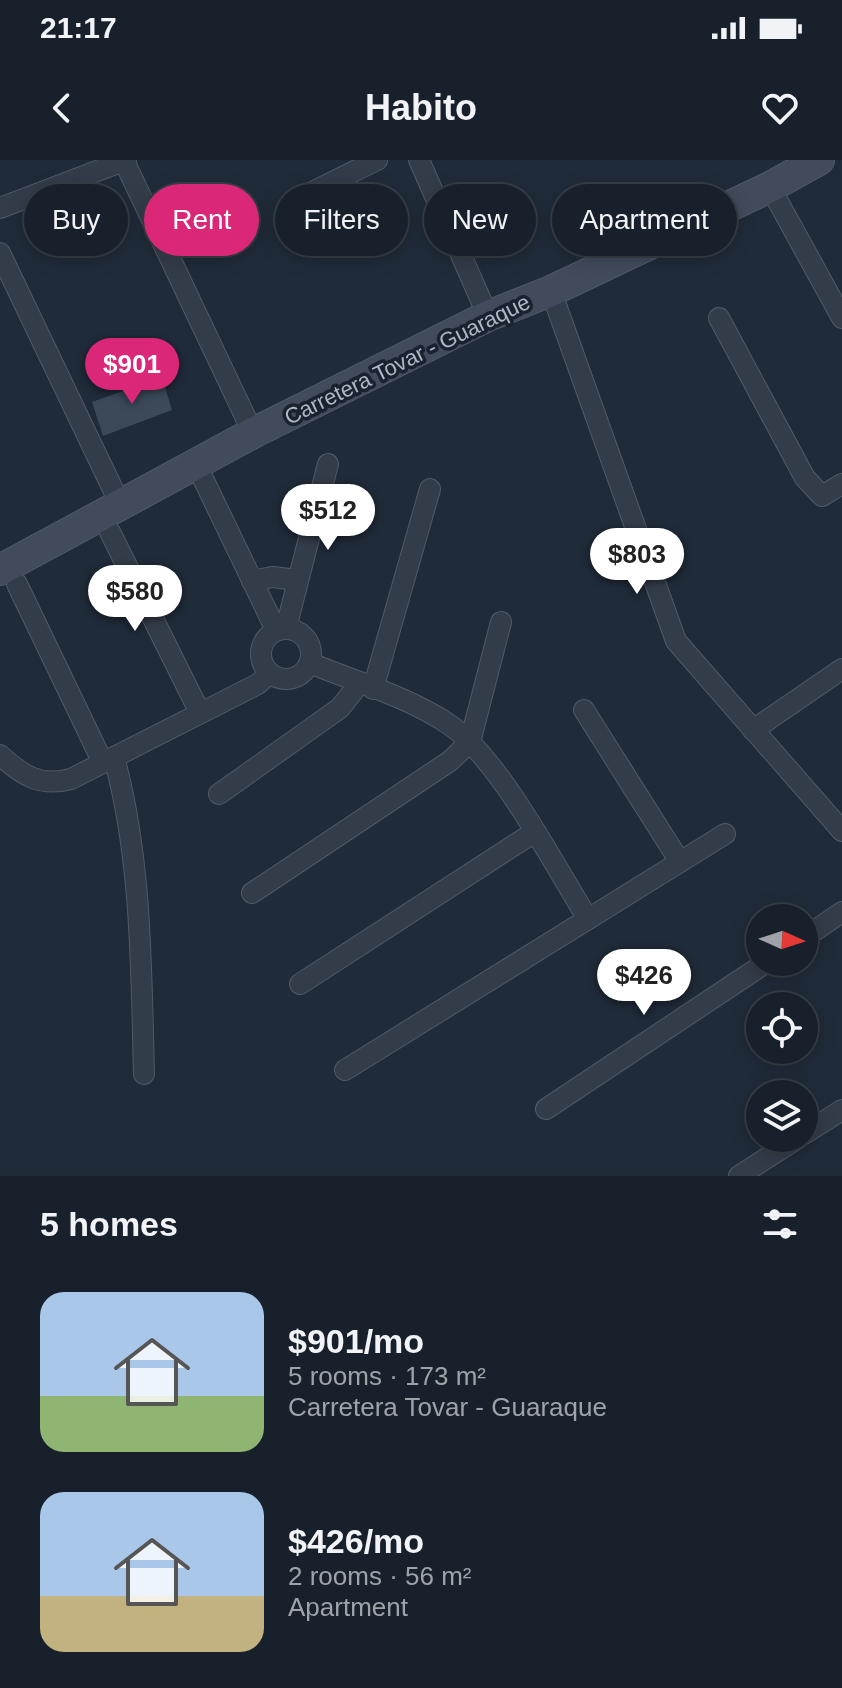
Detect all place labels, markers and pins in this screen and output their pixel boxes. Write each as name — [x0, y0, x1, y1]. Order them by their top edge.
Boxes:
pin: $901 — [85, 338, 179, 406]
pin: $512 — [281, 484, 375, 552]
pin: $803 — [590, 528, 684, 596]
pin: $580 — [88, 565, 182, 633]
pin: $426 — [597, 949, 691, 1017]

